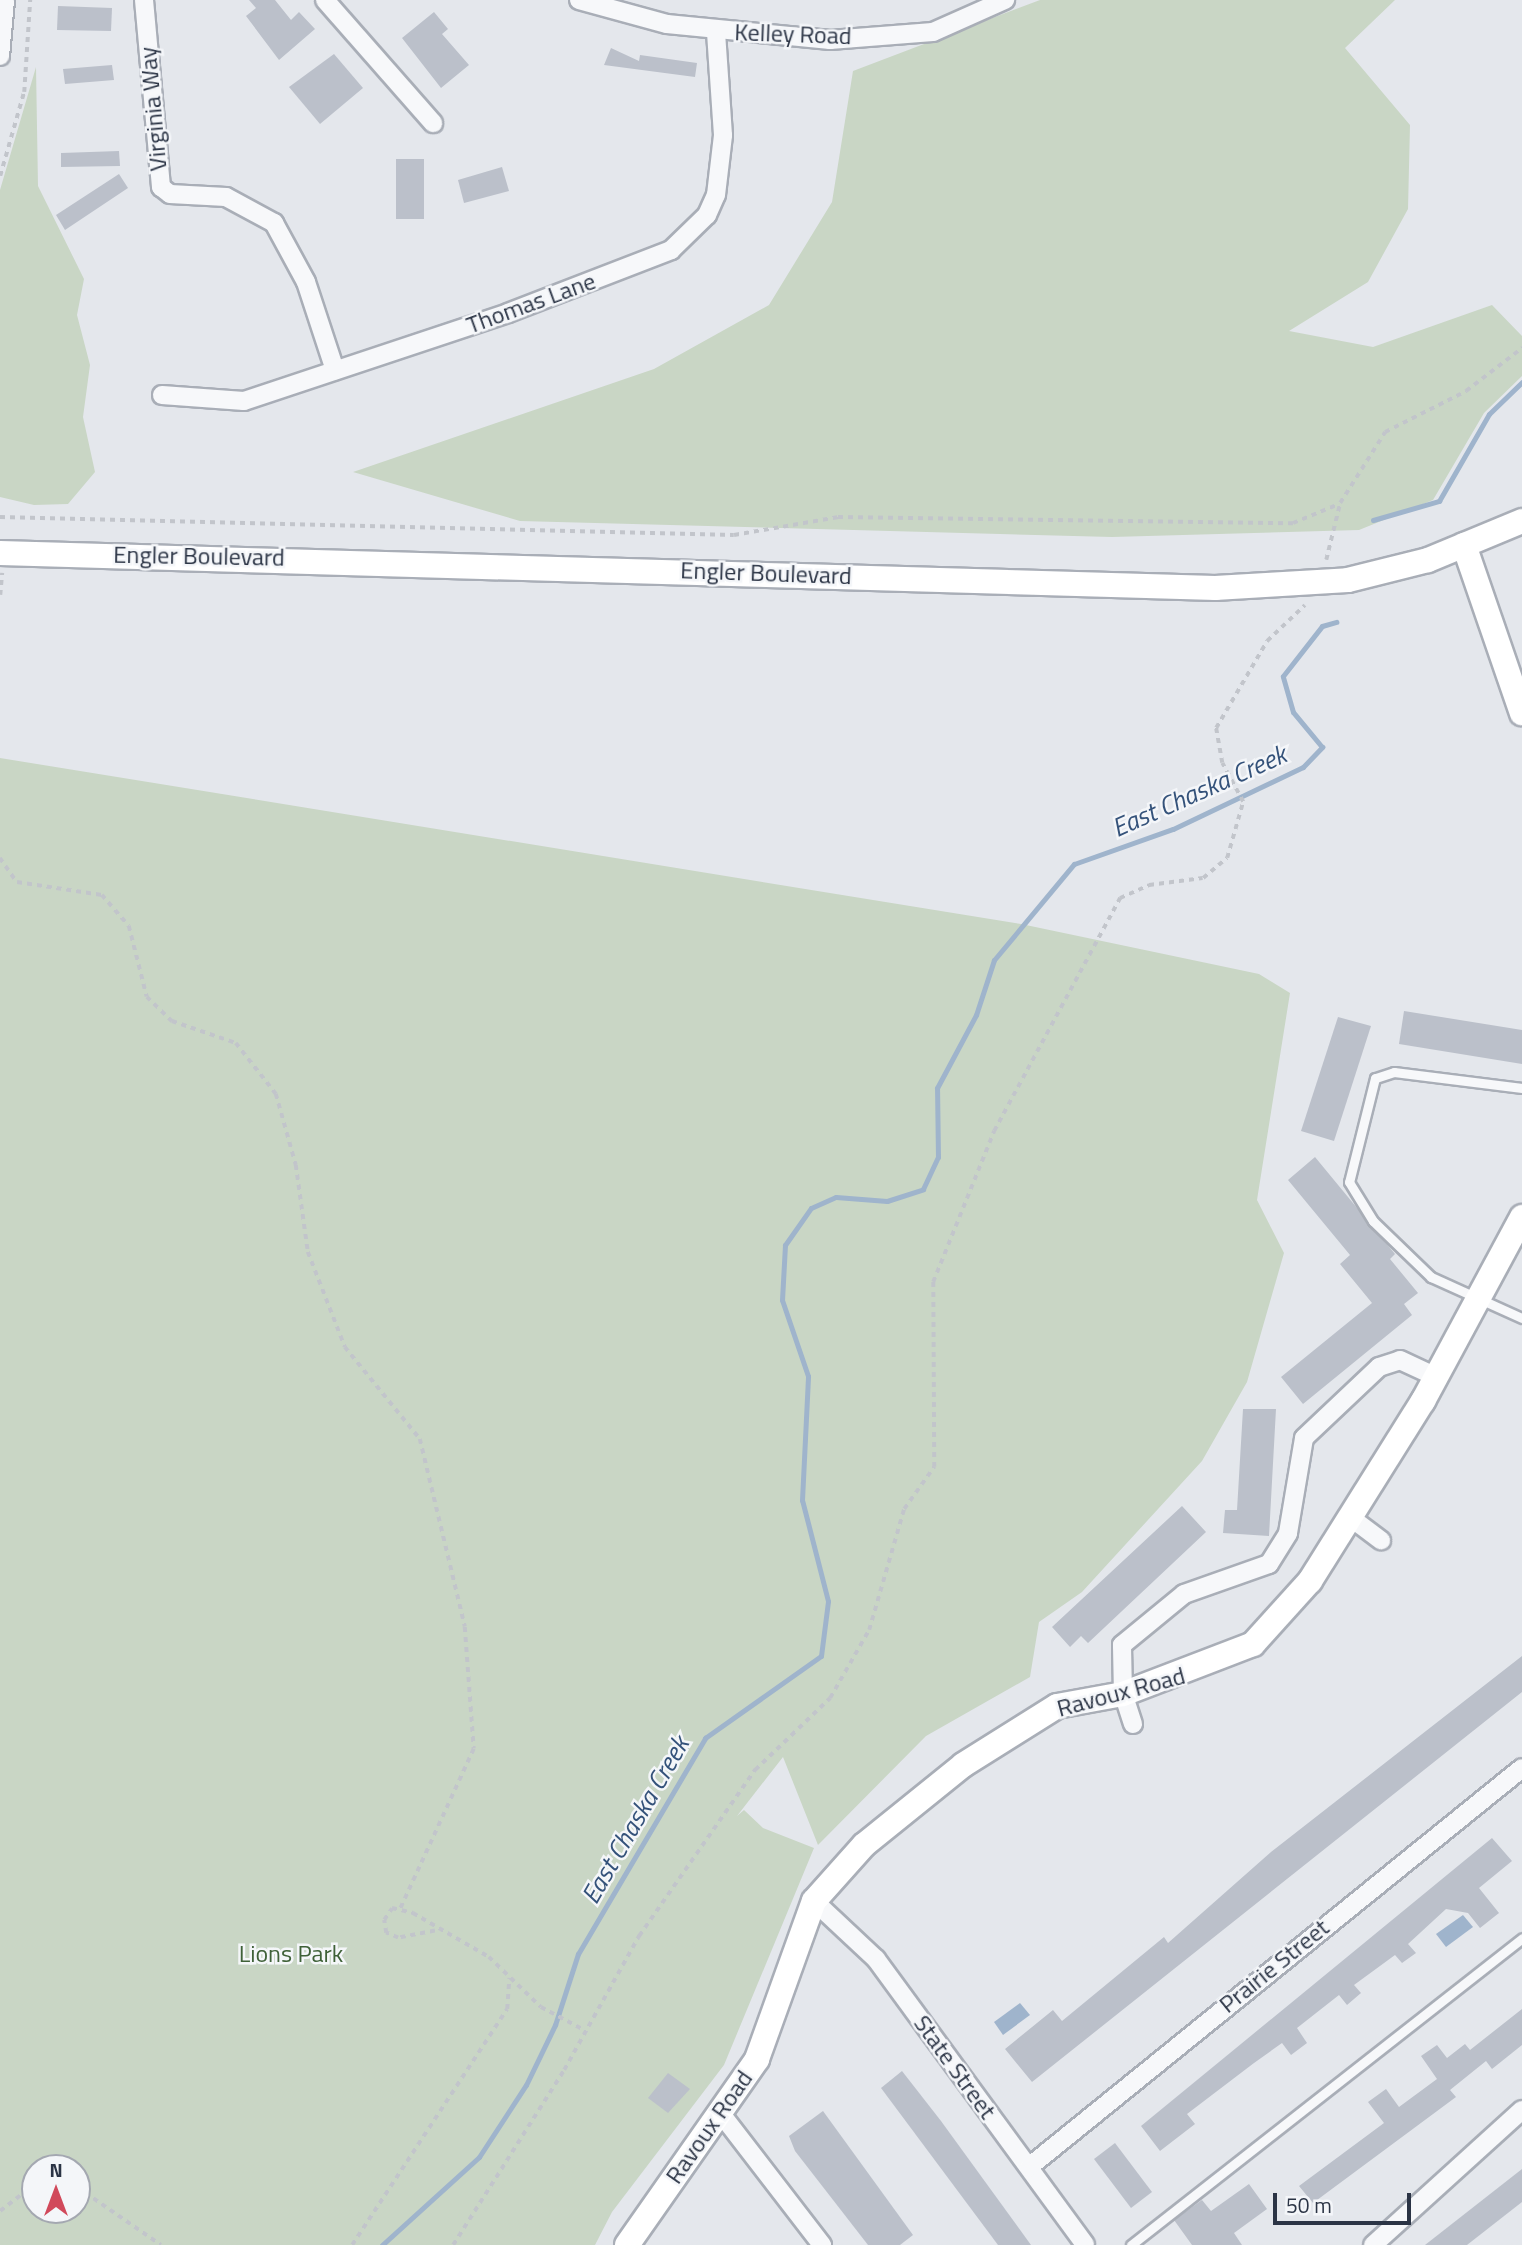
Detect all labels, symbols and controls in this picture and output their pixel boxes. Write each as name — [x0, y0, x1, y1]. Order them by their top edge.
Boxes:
street label: Kelley Road — [734, 18, 852, 50]
street label: Virginia Way — [133, 46, 173, 172]
street label: Thomas Lane — [463, 266, 599, 340]
street label: Engler Boulevard — [113, 540, 285, 572]
street label: Engler Boulevard — [680, 556, 852, 590]
water label: East Chaska Creek — [1107, 739, 1291, 843]
street label: Ravoux Road — [1054, 1661, 1188, 1723]
water label: East Chaska Creek — [575, 1731, 695, 1909]
street label: Prairie Street — [1213, 1913, 1335, 2019]
park label: Lions Park — [239, 1940, 343, 1968]
street label: State Street — [908, 2010, 1002, 2124]
street label: Ravoux Road — [659, 2065, 759, 2189]
north arrow — [21, 2154, 91, 2224]
text: N — [49, 2155, 63, 2184]
scale bar — [1277, 2178, 1415, 2222]
text: 50 m — [1286, 2189, 1332, 2221]

